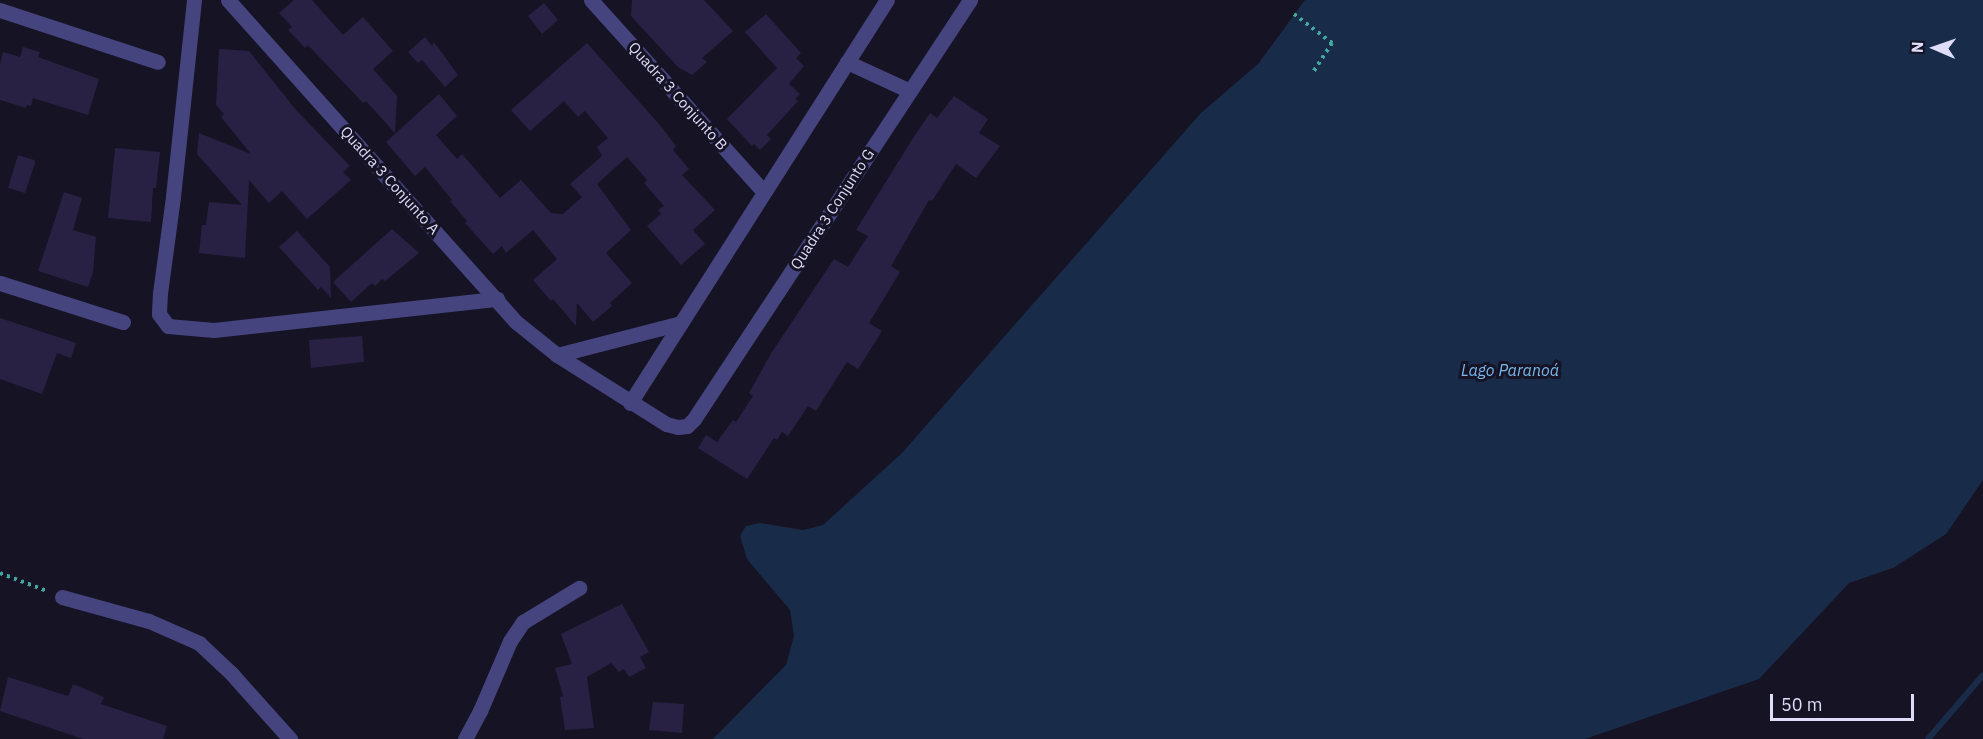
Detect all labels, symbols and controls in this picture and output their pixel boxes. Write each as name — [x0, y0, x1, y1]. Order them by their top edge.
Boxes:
north arrow — [1905, 18, 1965, 78]
street label: Quadra 3 Conjunto B — [625, 38, 731, 154]
text: N — [1907, 41, 1927, 54]
street label: Quadra 3 Conjunto A — [337, 122, 443, 238]
street label: Quadra 3 Conjunto G — [786, 145, 878, 273]
water label: Lago Paranoá — [1461, 360, 1559, 380]
scale bar — [1773, 682, 1917, 720]
text: 50 m — [1781, 693, 1823, 716]

